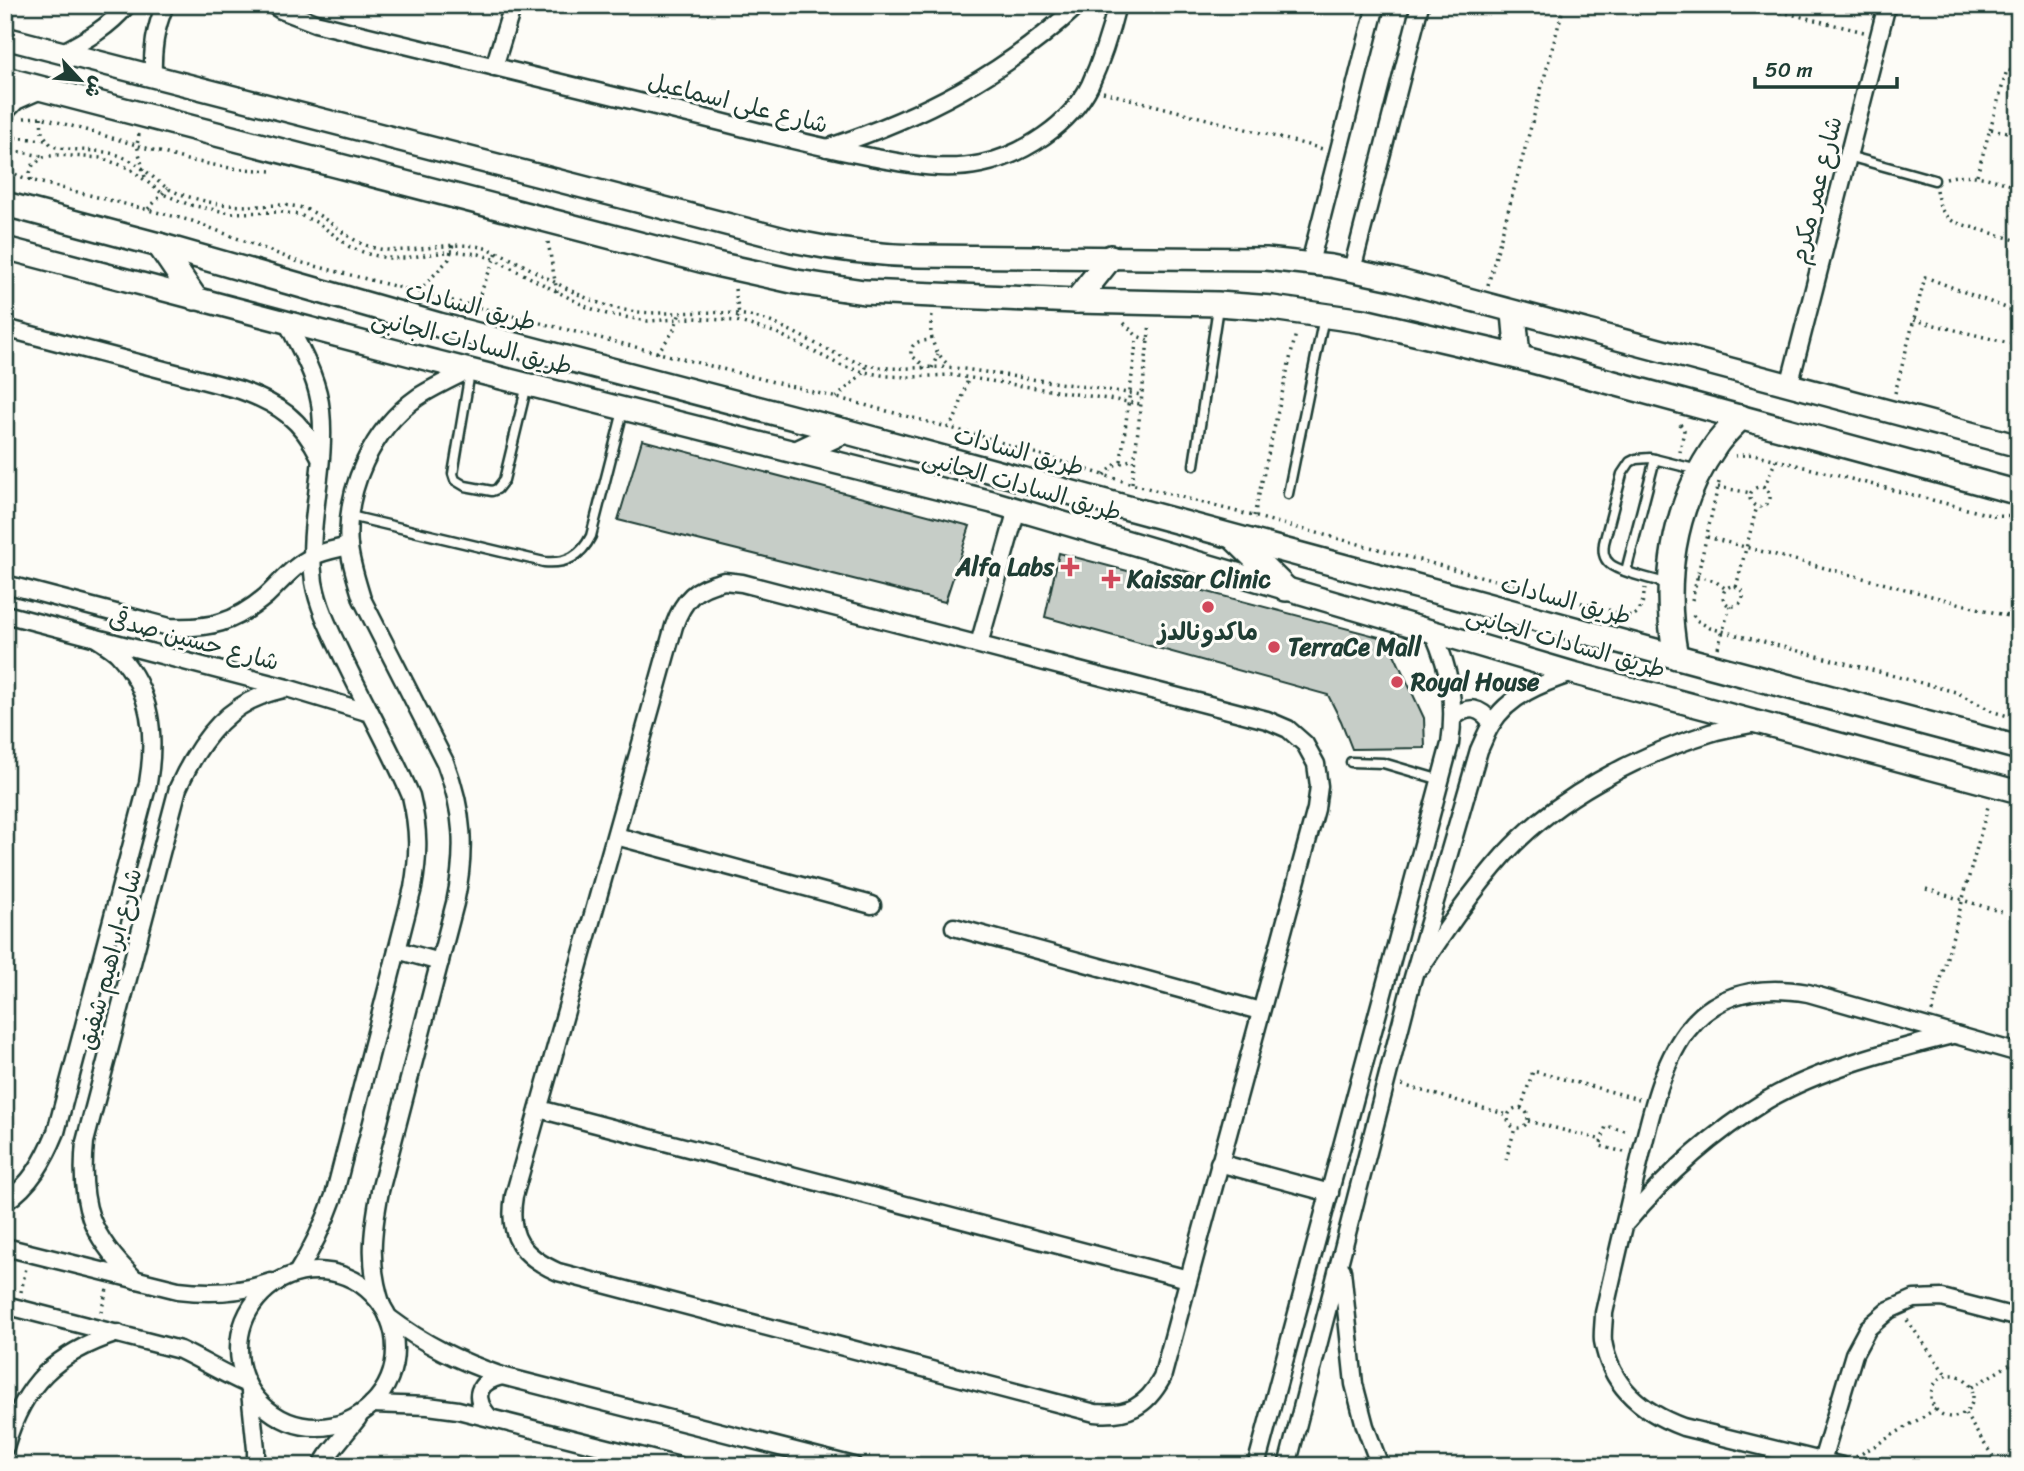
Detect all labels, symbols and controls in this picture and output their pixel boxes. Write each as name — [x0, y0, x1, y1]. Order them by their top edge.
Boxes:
north arrow — [46, 46, 116, 116]
scale bar — [1755, 46, 1896, 90]
text: 50 m — [1765, 51, 1813, 89]
street label: شارع على اسماعيل — [643, 60, 833, 146]
text: ش — [75, 71, 114, 104]
street label: شارع عمر مكرم — [1777, 112, 1855, 268]
street label: طريق السادات — [401, 268, 541, 344]
street label: طريق السادات الجانبى — [367, 297, 577, 387]
street label: طريق السادات — [949, 413, 1089, 489]
street label: طريق السادات الجانبى — [917, 436, 1127, 534]
place label: Alfa Labs — [955, 546, 1055, 588]
marker: Alfa Labs — [1060, 557, 1080, 577]
place label: Kaissar Clinic — [1126, 558, 1271, 600]
street label: طريق السادات — [1496, 562, 1636, 638]
marker: Kaissar Clinic — [1101, 569, 1121, 589]
street label: طريق السادات الجانبى — [1461, 593, 1671, 691]
street label: شارع حسين صدقى — [104, 597, 284, 683]
marker: ماكدونالدز — [1200, 599, 1216, 615]
place label: ماكدونالدز — [1156, 611, 1258, 653]
place label: TerraCe Mall — [1288, 626, 1422, 668]
marker: TerraCe Mall — [1266, 639, 1282, 655]
place label: Royal House — [1410, 661, 1540, 703]
marker: Royal House — [1389, 674, 1405, 690]
street label: شارع ابراهيم شفيق — [66, 863, 154, 1055]

